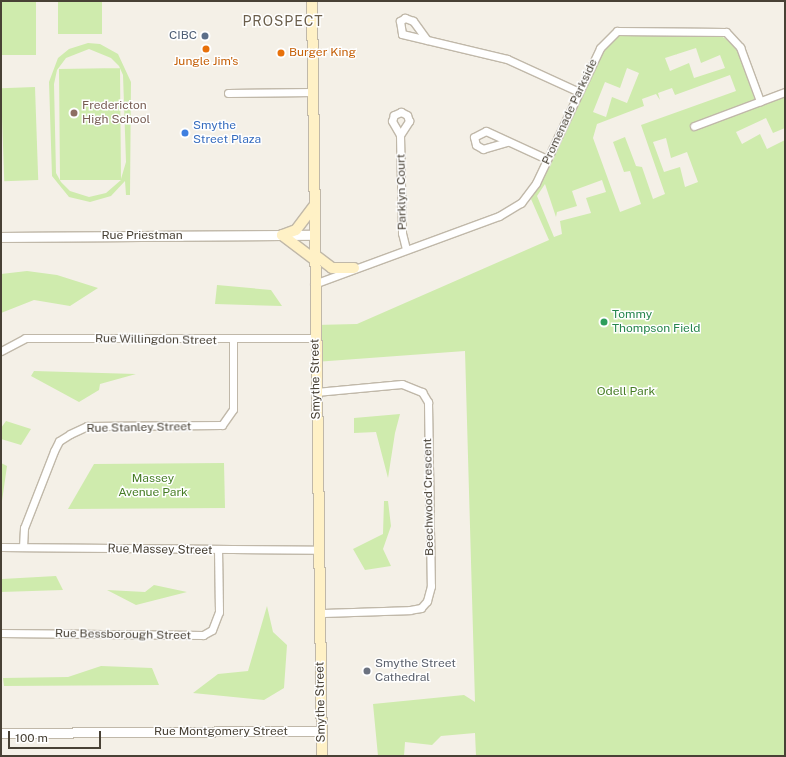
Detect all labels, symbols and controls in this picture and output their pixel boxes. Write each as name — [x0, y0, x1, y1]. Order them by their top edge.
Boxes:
district label: PROSPECT — [242, 13, 324, 29]
place label: CIBC — [169, 29, 197, 43]
marker: CIBC — [200, 31, 210, 41]
marker: Jungle Jim's — [201, 44, 211, 54]
place label: Burger King — [289, 46, 356, 60]
marker: Burger King — [276, 48, 286, 58]
place label: Jungle Jim's — [174, 55, 238, 69]
street label: Promenade Parkside — [539, 57, 601, 167]
place label: Fredericton High School — [82, 99, 150, 127]
marker: Fredericton High School — [69, 108, 79, 118]
place label: Smythe Street Plaza — [193, 119, 261, 147]
marker: Smythe Street Plaza — [180, 128, 190, 138]
street label: Parklyn Court — [394, 154, 410, 230]
street label: Rue Priestman — [101, 229, 183, 243]
place label: Tommy Thompson Field — [612, 308, 700, 336]
marker: Tommy Thompson Field — [599, 317, 609, 327]
street label: Rue Willingdon Street — [95, 332, 217, 348]
street label: Smythe Street — [308, 338, 324, 420]
park label: Odell Park — [597, 385, 655, 399]
street label: Rue Stanley Street — [86, 420, 192, 436]
street label: Beechwood Crescent — [421, 438, 437, 556]
park label: Massey Avenue Park — [118, 472, 188, 500]
street label: Rue Massey Street — [107, 542, 213, 558]
street label: Rue Bessborough Street — [55, 627, 191, 643]
place label: Smythe Street Cathedral — [375, 657, 456, 685]
street label: Smythe Street — [313, 661, 329, 743]
marker: Smythe Street Cathedral — [362, 666, 372, 676]
scale bar — [10, 723, 103, 749]
street label: Rue Montgomery Street — [154, 725, 288, 739]
text: 100 m — [15, 731, 48, 745]

